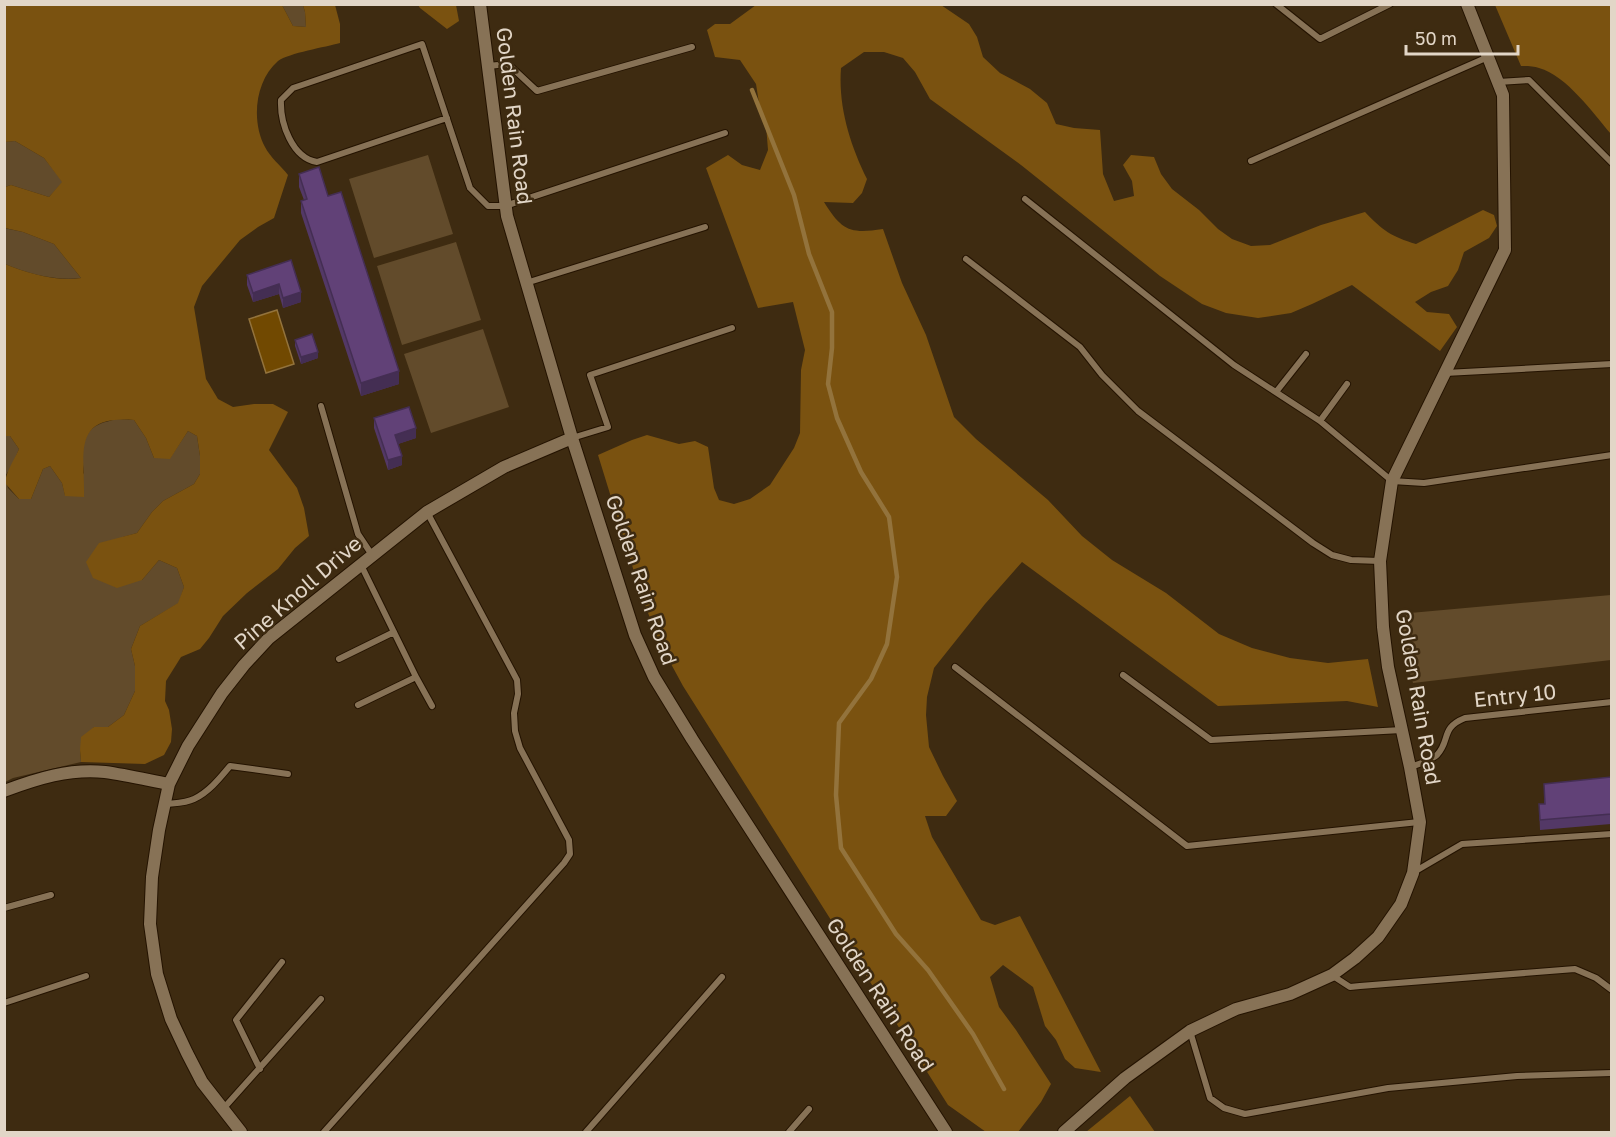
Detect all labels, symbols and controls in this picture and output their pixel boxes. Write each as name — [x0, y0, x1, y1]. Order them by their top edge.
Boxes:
scale bar — [1406, 18, 1518, 56]
street label: Golden Rain Road — [491, 26, 539, 206]
text: 50 m — [1415, 27, 1457, 49]
street label: Golden Rain Road — [601, 491, 683, 668]
street label: Pine Knoll Drive — [228, 530, 366, 655]
street label: Golden Rain Road — [1391, 607, 1447, 787]
street label: Entry 10 — [1472, 678, 1558, 712]
street label: Golden Rain Road — [821, 913, 940, 1076]

